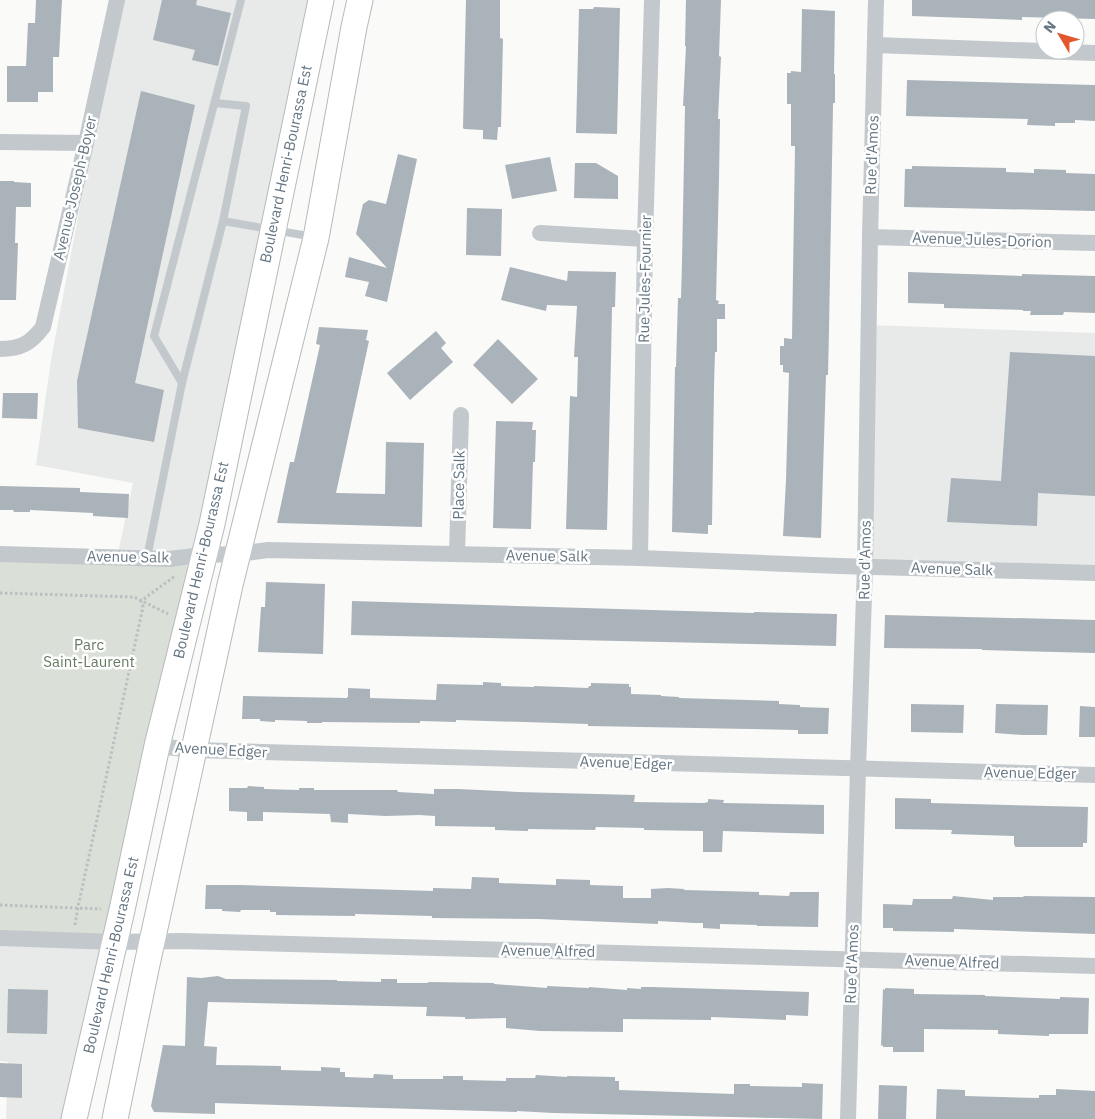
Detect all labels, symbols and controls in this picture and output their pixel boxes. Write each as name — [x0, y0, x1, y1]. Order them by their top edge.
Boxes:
north arrow — [1035, 10, 1085, 60]
text: N — [1040, 17, 1060, 37]
street label: Boulevard Henri-Bourassa Est — [255, 63, 316, 265]
street label: Avenue Joseph-Boyer — [49, 113, 100, 262]
street label: Rue d'Amos — [861, 115, 882, 195]
street label: Rue Jules-Fournier — [634, 214, 655, 343]
street label: Avenue Jules-Dorion — [912, 228, 1052, 251]
street label: Place Salk — [448, 450, 469, 520]
street label: Boulevard Henri-Bourassa Est — [169, 459, 232, 660]
street label: Rue d'Amos — [854, 520, 875, 600]
street label: Avenue Salk — [506, 545, 588, 566]
street label: Avenue Salk — [87, 546, 169, 567]
street label: Avenue Salk — [911, 558, 994, 579]
park label: Parc Saint-Laurent — [43, 635, 135, 671]
street label: Avenue Edger — [174, 738, 268, 761]
street label: Avenue Edger — [579, 751, 673, 774]
street label: Avenue Edger — [984, 762, 1077, 783]
street label: Boulevard Henri-Bourassa Est — [79, 854, 142, 1055]
street label: Rue d'Amos — [841, 924, 862, 1004]
street label: Avenue Alfred — [501, 940, 595, 961]
street label: Avenue Alfred — [904, 950, 1000, 973]

